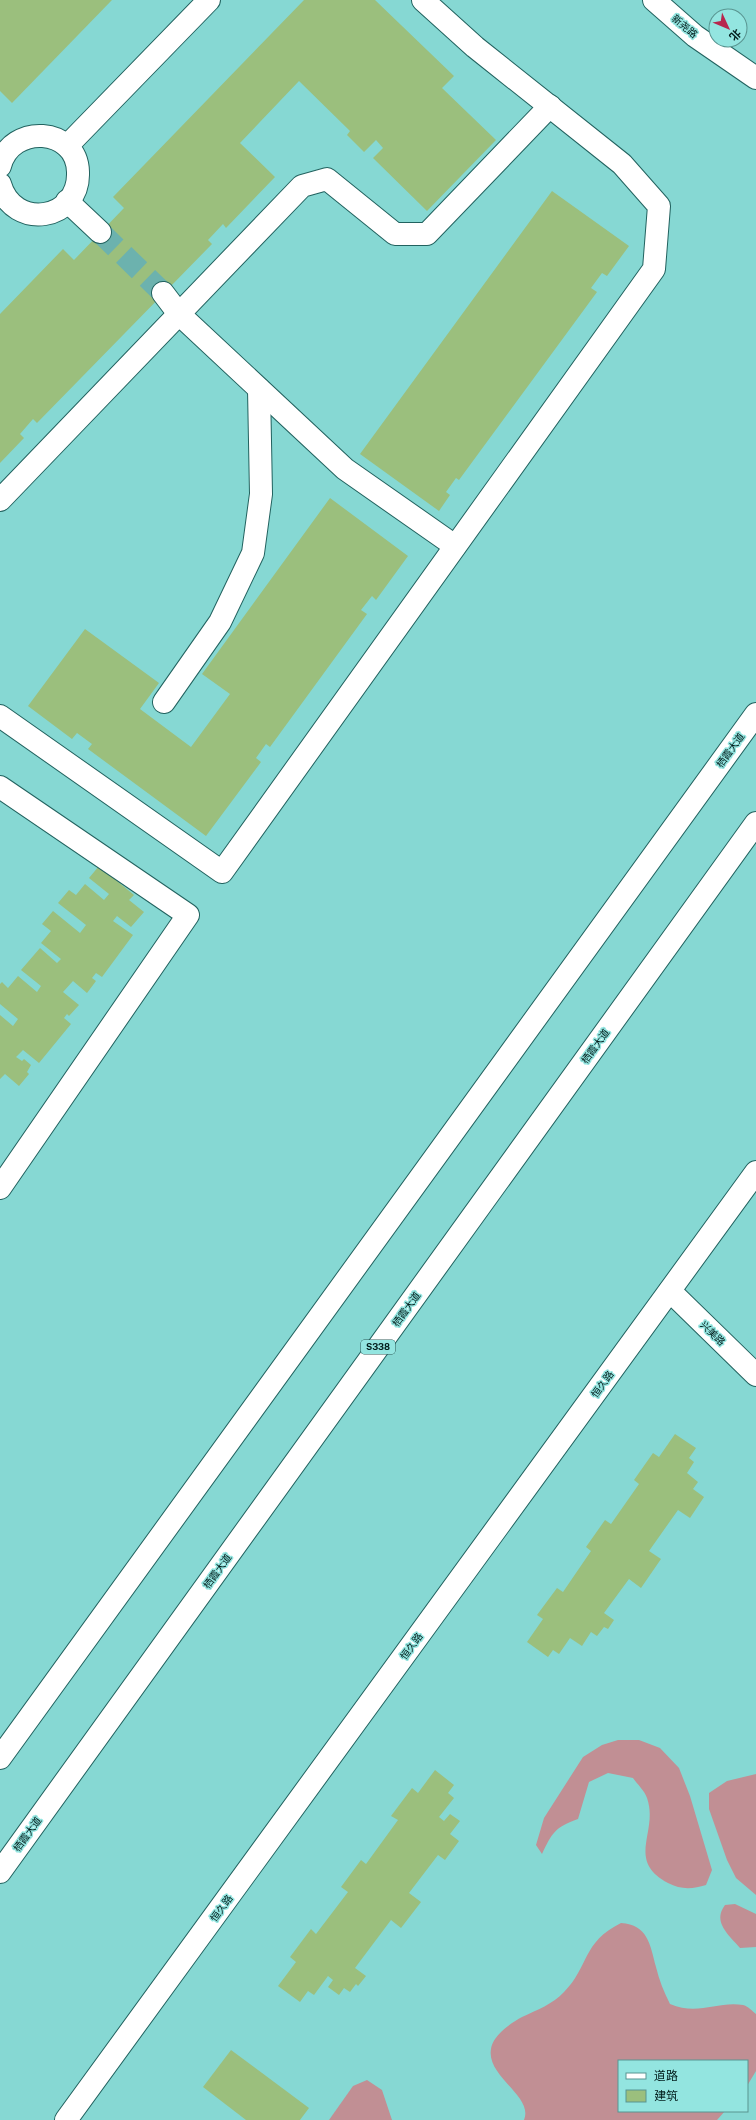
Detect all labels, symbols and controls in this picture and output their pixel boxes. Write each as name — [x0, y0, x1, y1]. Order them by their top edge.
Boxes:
north arrow — [708, 8, 748, 48]
street label: 新尧路 — [670, 12, 700, 40]
text: 北 — [727, 27, 743, 43]
street label: 栖霞大道 — [713, 730, 747, 770]
street label: 栖霞大道 — [578, 1026, 612, 1066]
street label: 栖霞大道 — [389, 1289, 423, 1329]
street label: 兴美路 — [698, 1318, 728, 1348]
road number: S338 — [361, 1340, 395, 1354]
street label: 恒久路 — [588, 1368, 616, 1400]
street label: 栖霞大道 — [200, 1551, 234, 1591]
street label: 恒久路 — [397, 1630, 425, 1662]
street label: 栖霞大道 — [10, 1814, 44, 1854]
street label: 恒久路 — [207, 1892, 235, 1924]
legend — [618, 2060, 748, 2112]
text: 道路 — [654, 2069, 678, 2083]
text: 建筑 — [654, 2089, 678, 2103]

